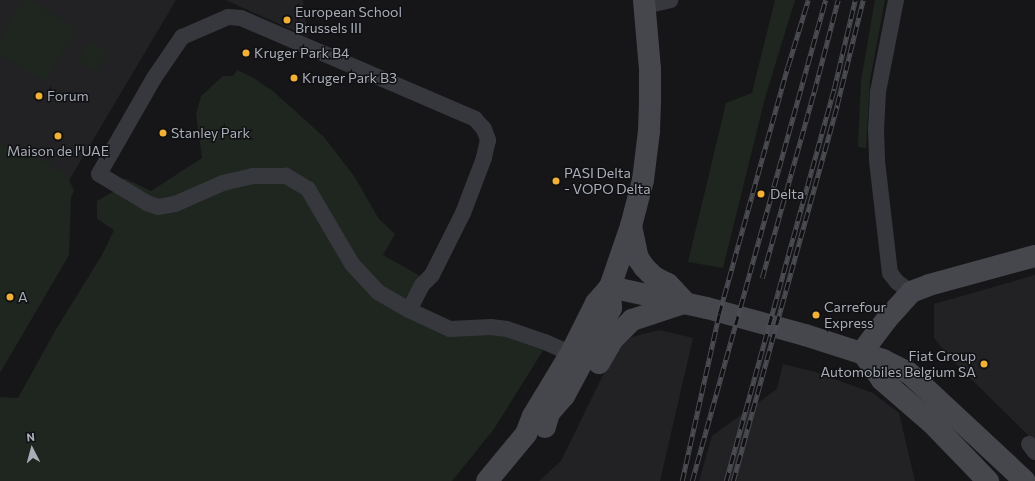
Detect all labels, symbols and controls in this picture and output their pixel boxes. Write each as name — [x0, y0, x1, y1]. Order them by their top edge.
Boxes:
place label: European School Brussels III — [295, 4, 402, 36]
marker: European School Brussels III — [282, 15, 292, 25]
place label: Kruger Park B4 — [254, 45, 349, 61]
marker: Kruger Park B4 — [241, 48, 251, 58]
place label: Kruger Park B3 — [302, 70, 397, 86]
marker: Kruger Park B3 — [289, 73, 299, 83]
place label: Forum — [47, 88, 89, 104]
marker: Forum — [34, 91, 44, 101]
place label: Stanley Park — [171, 125, 250, 141]
marker: Stanley Park — [158, 128, 168, 138]
marker: Maison de l'UAE — [53, 131, 63, 141]
place label: Maison de l'UAE — [7, 143, 109, 159]
place label: PASI Delta - VOPO Delta — [564, 165, 651, 198]
marker: PASI Delta - VOPO Delta — [551, 176, 561, 186]
place label: Delta — [770, 186, 804, 202]
marker: Delta — [755, 188, 767, 200]
place label: A — [18, 289, 28, 305]
marker: A — [5, 292, 15, 302]
place label: Carrefour Express — [824, 299, 886, 332]
marker: Carrefour Express — [811, 310, 821, 320]
place label: Fiat Group Automobiles Belgium SA — [820, 348, 976, 380]
marker: Fiat Group Automobiles Belgium SA — [979, 359, 989, 369]
north arrow — [12, 429, 52, 469]
text: N — [26, 430, 35, 443]

